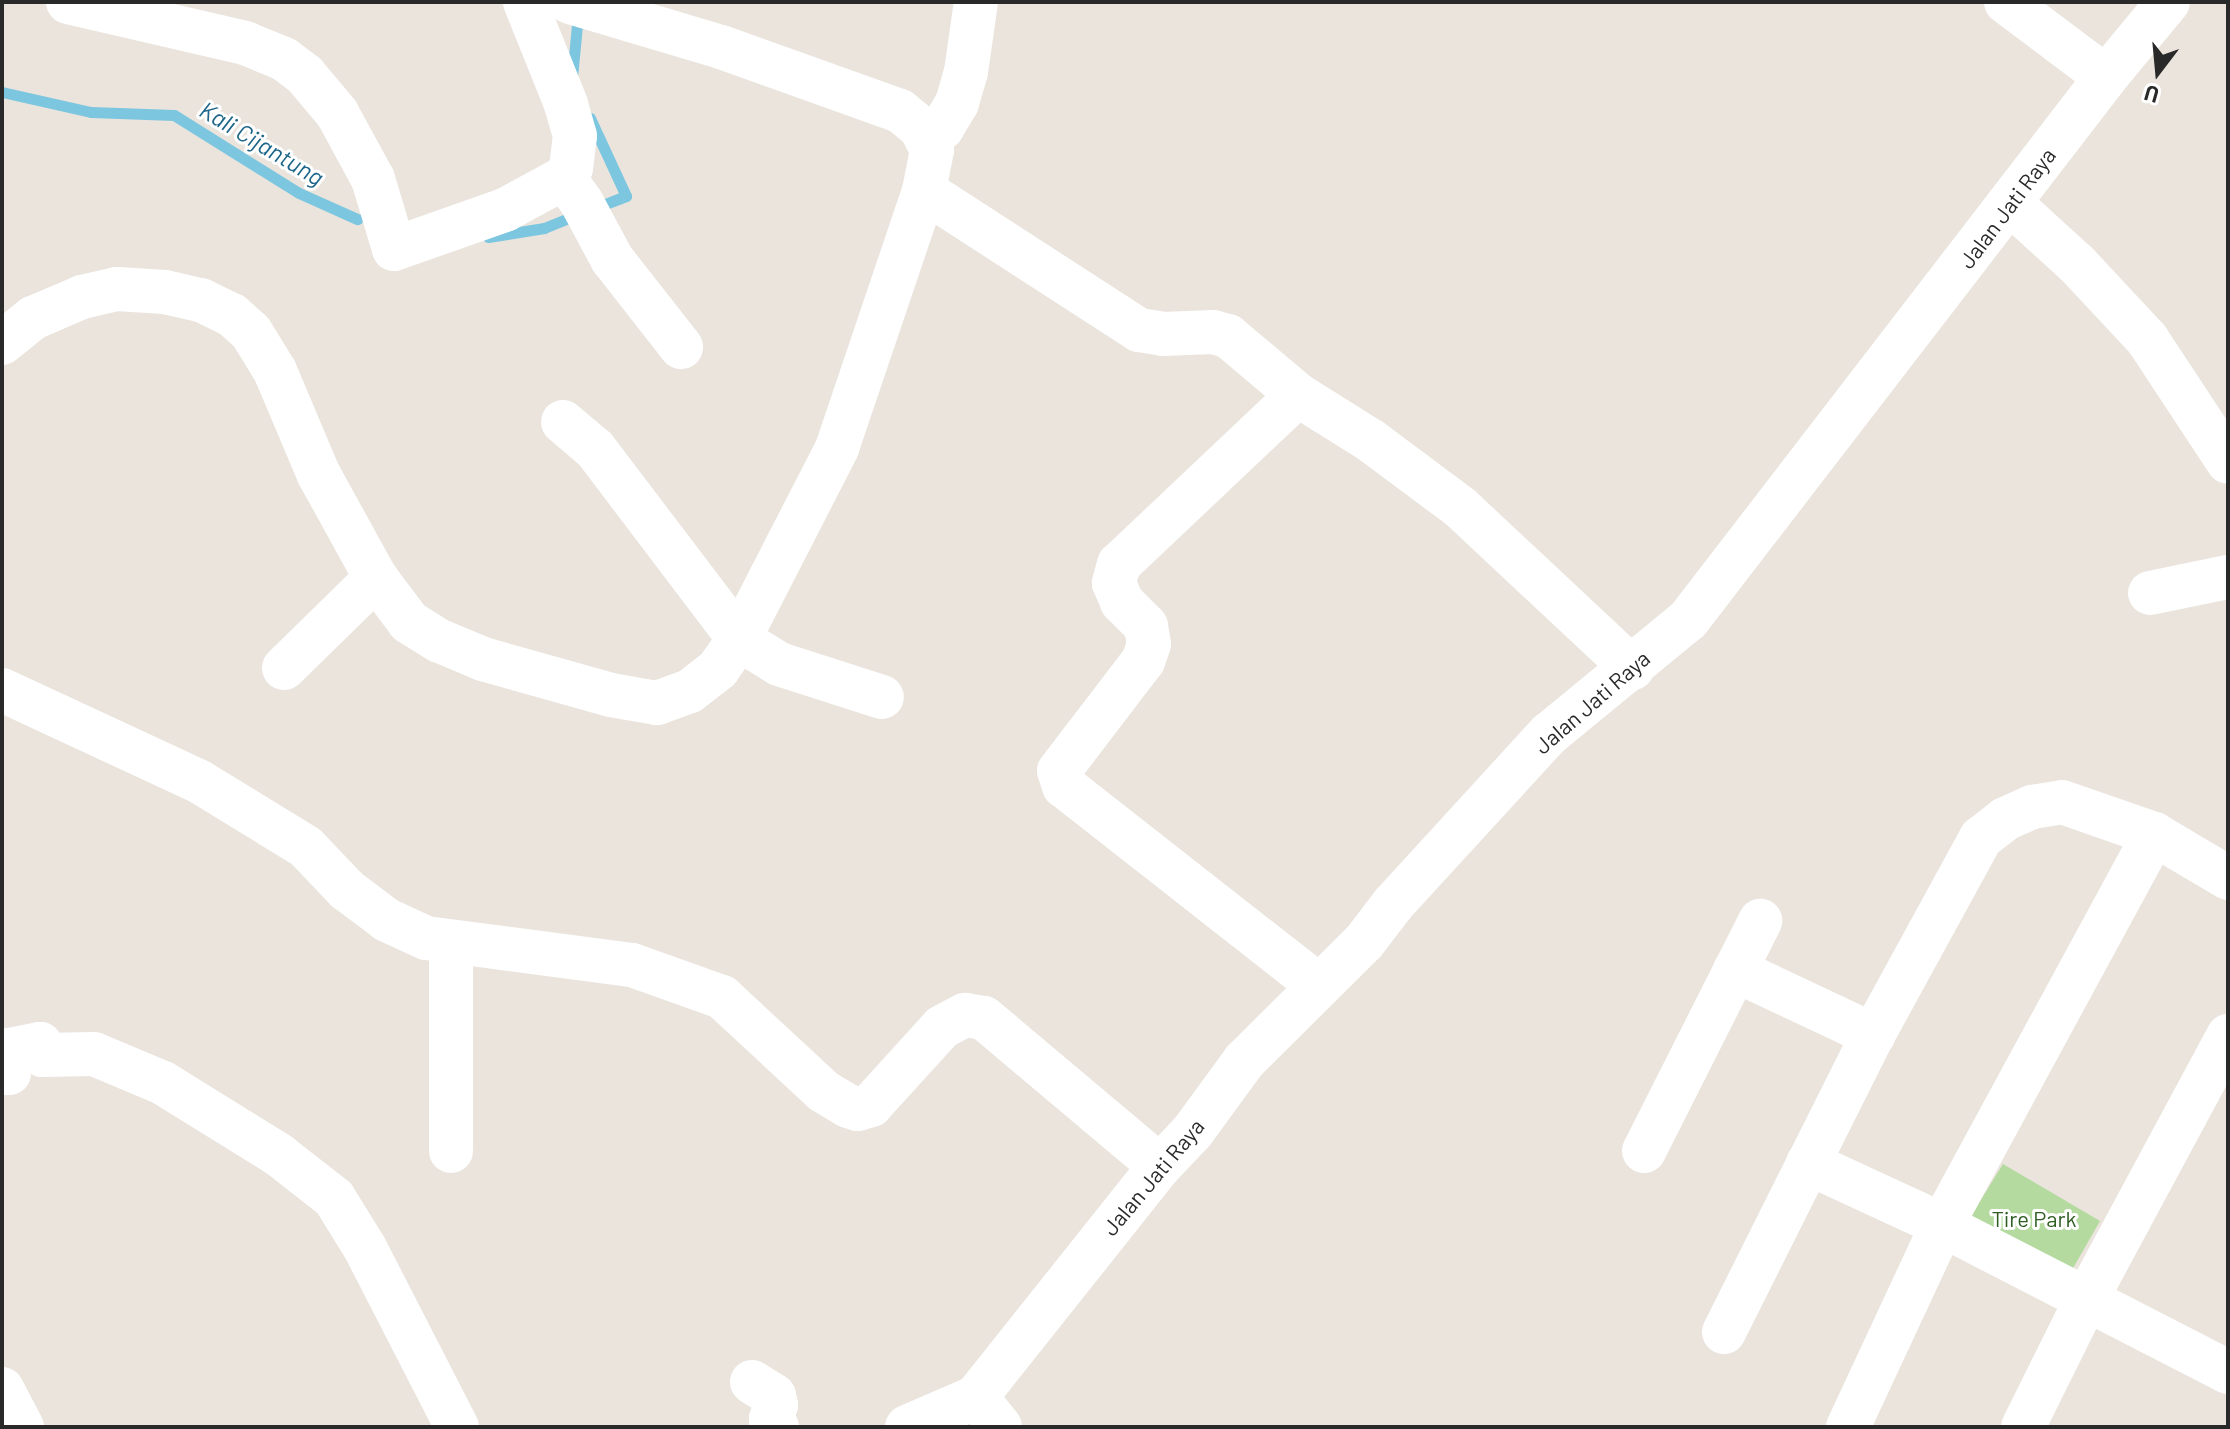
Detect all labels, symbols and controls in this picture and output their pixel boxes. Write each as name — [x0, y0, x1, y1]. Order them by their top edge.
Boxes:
north arrow — [2118, 32, 2198, 112]
text: U — [2141, 81, 2162, 109]
water label: Kali Cijantung — [195, 95, 329, 191]
street label: Jalan Jati Raya — [1953, 143, 2061, 273]
street label: Jalan Jati Raya — [1529, 645, 1655, 759]
street label: Jalan Jati Raya — [1097, 1113, 1209, 1241]
park label: Tire Park — [1991, 1206, 2077, 1232]

